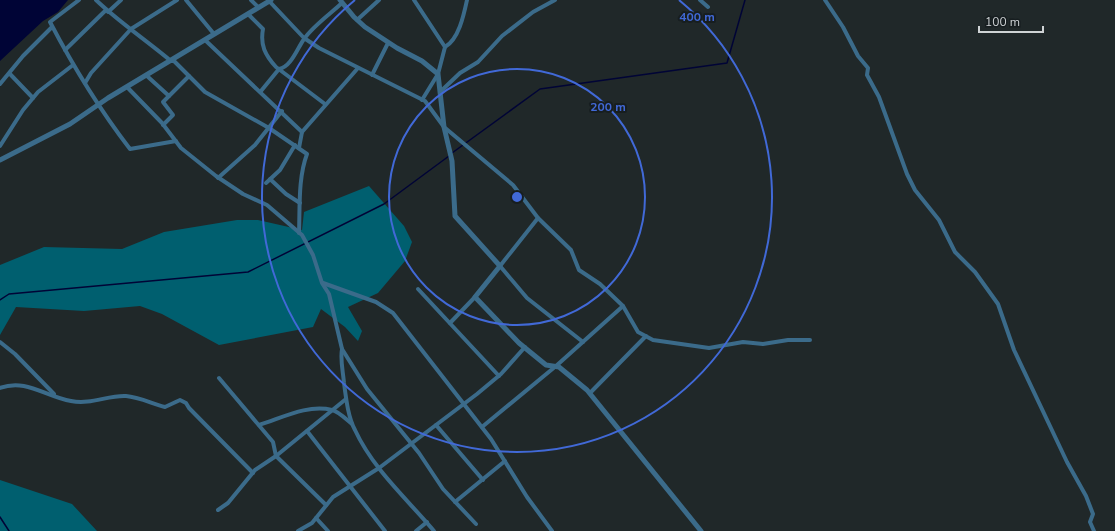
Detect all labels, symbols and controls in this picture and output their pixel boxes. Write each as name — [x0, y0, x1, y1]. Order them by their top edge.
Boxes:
scale bar — [979, 8, 1043, 34]
text: 400 m — [679, 9, 715, 25]
text: 100 m — [985, 14, 1020, 30]
text: 200 m — [590, 99, 626, 115]
centre of rings — [510, 190, 524, 204]

